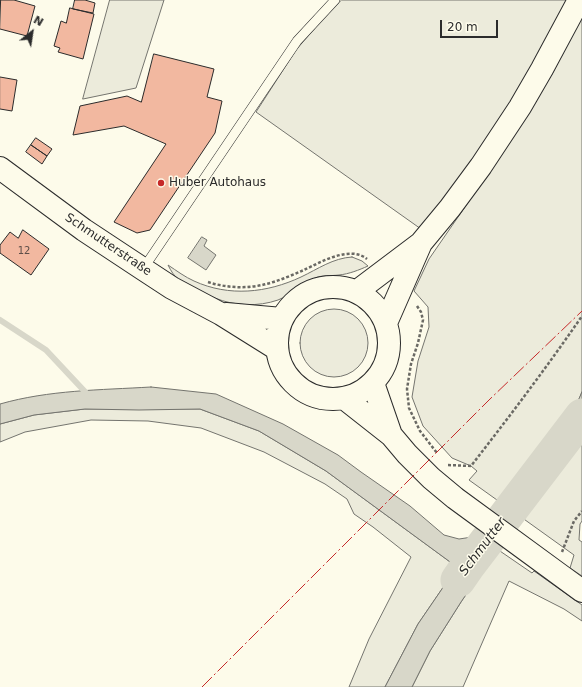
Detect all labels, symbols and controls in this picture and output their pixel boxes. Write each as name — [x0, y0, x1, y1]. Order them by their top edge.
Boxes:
north arrow — [12, 12, 52, 52]
scale bar — [442, 12, 500, 38]
text: N — [31, 13, 45, 29]
text: 20 m — [447, 20, 478, 34]
place label: Huber Autohaus — [169, 176, 266, 190]
marker: Huber Autohaus — [156, 178, 166, 188]
street label: Schmutterstraße — [62, 211, 154, 279]
house number: 12 — [18, 245, 30, 257]
water label: Schmutter — [456, 515, 510, 579]

